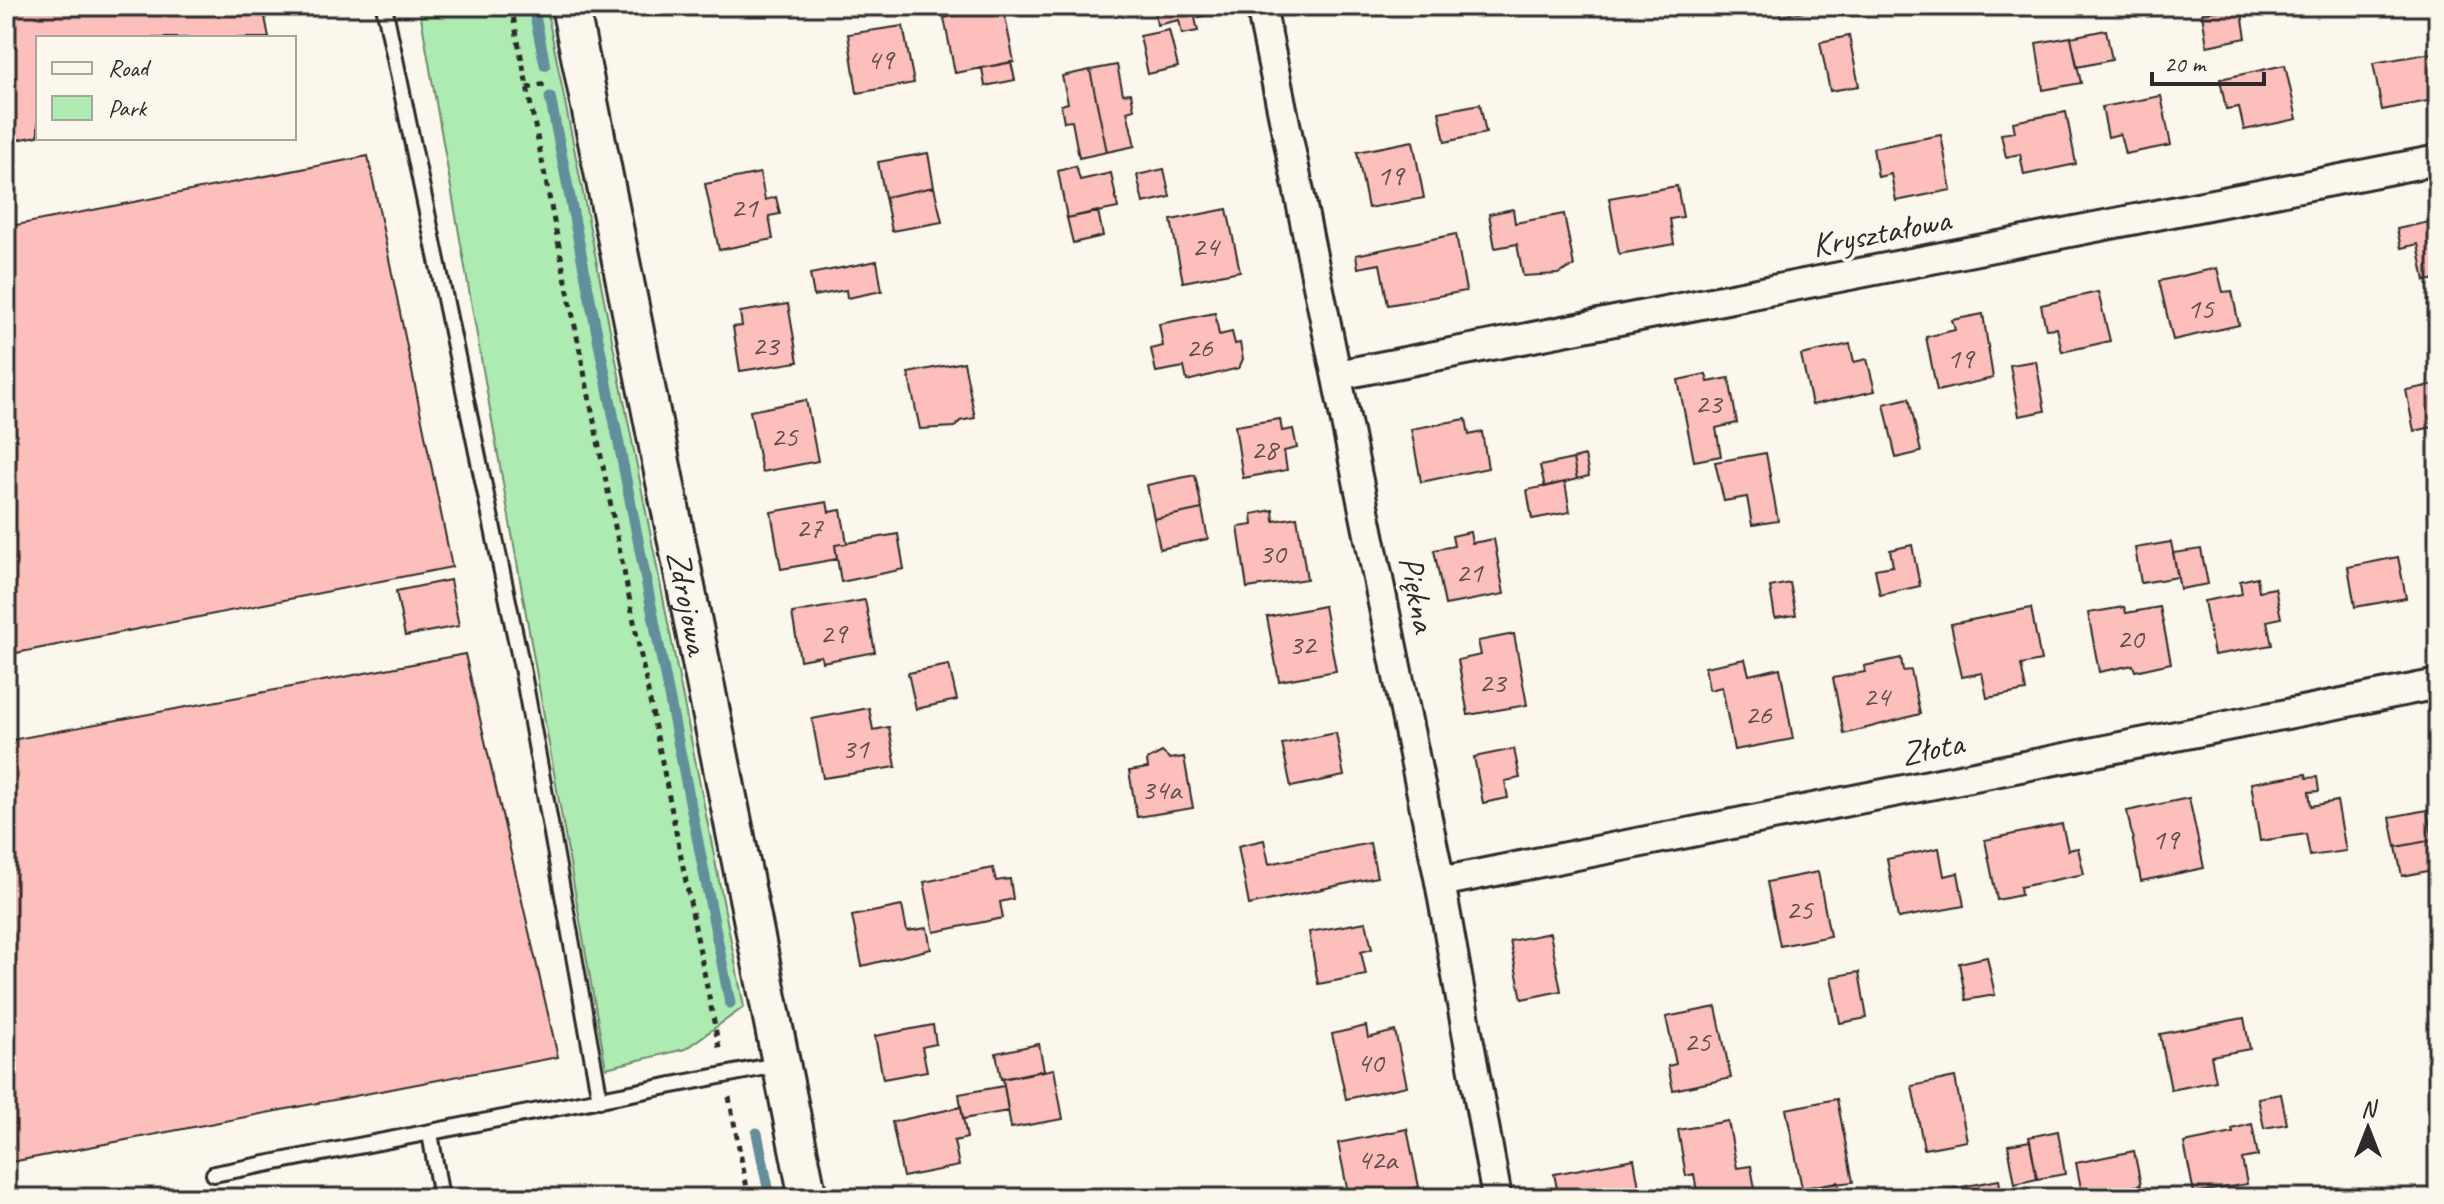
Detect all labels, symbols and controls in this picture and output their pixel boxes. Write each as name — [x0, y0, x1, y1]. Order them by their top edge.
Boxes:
legend — [36, 36, 296, 140]
scale bar — [2152, 36, 2264, 86]
house number: 49 — [867, 40, 896, 78]
text: 20 m — [2164, 49, 2207, 79]
text: Road — [108, 53, 152, 83]
text: Park — [108, 93, 148, 123]
house number: 19 — [1377, 156, 1406, 194]
house number: 21 — [731, 188, 759, 226]
street label: Kryształowa — [1808, 197, 1956, 266]
house number: 24 — [1192, 227, 1221, 265]
house number: 15 — [2187, 289, 2215, 327]
house number: 23 — [752, 326, 781, 364]
house number: 26 — [1186, 328, 1214, 366]
house number: 19 — [1947, 339, 1976, 377]
house number: 23 — [1695, 384, 1724, 422]
house number: 25 — [771, 417, 799, 455]
house number: 28 — [1251, 430, 1280, 468]
house number: 27 — [796, 508, 824, 546]
house number: 30 — [1259, 534, 1288, 572]
street label: Zdrojowa — [658, 547, 721, 661]
street label: Piękna — [1390, 553, 1447, 638]
house number: 21 — [1456, 553, 1484, 591]
house number: 29 — [820, 614, 849, 652]
house number: 20 — [2117, 619, 2146, 657]
house number: 32 — [1289, 625, 1318, 663]
house number: 23 — [1479, 663, 1508, 701]
house number: 24 — [1863, 677, 1892, 715]
house number: 26 — [1745, 695, 1773, 733]
street label: Złota — [1897, 721, 1969, 775]
house number: 31 — [842, 729, 870, 767]
house number: 34a — [1141, 770, 1183, 808]
house number: 19 — [2152, 820, 2181, 858]
house number: 25 — [1786, 890, 1814, 928]
house number: 25 — [1684, 1022, 1712, 1060]
house number: 40 — [1357, 1043, 1386, 1081]
north arrow — [2328, 1088, 2408, 1168]
text: N — [2361, 1095, 2378, 1123]
house number: 42a — [1357, 1140, 1399, 1178]

